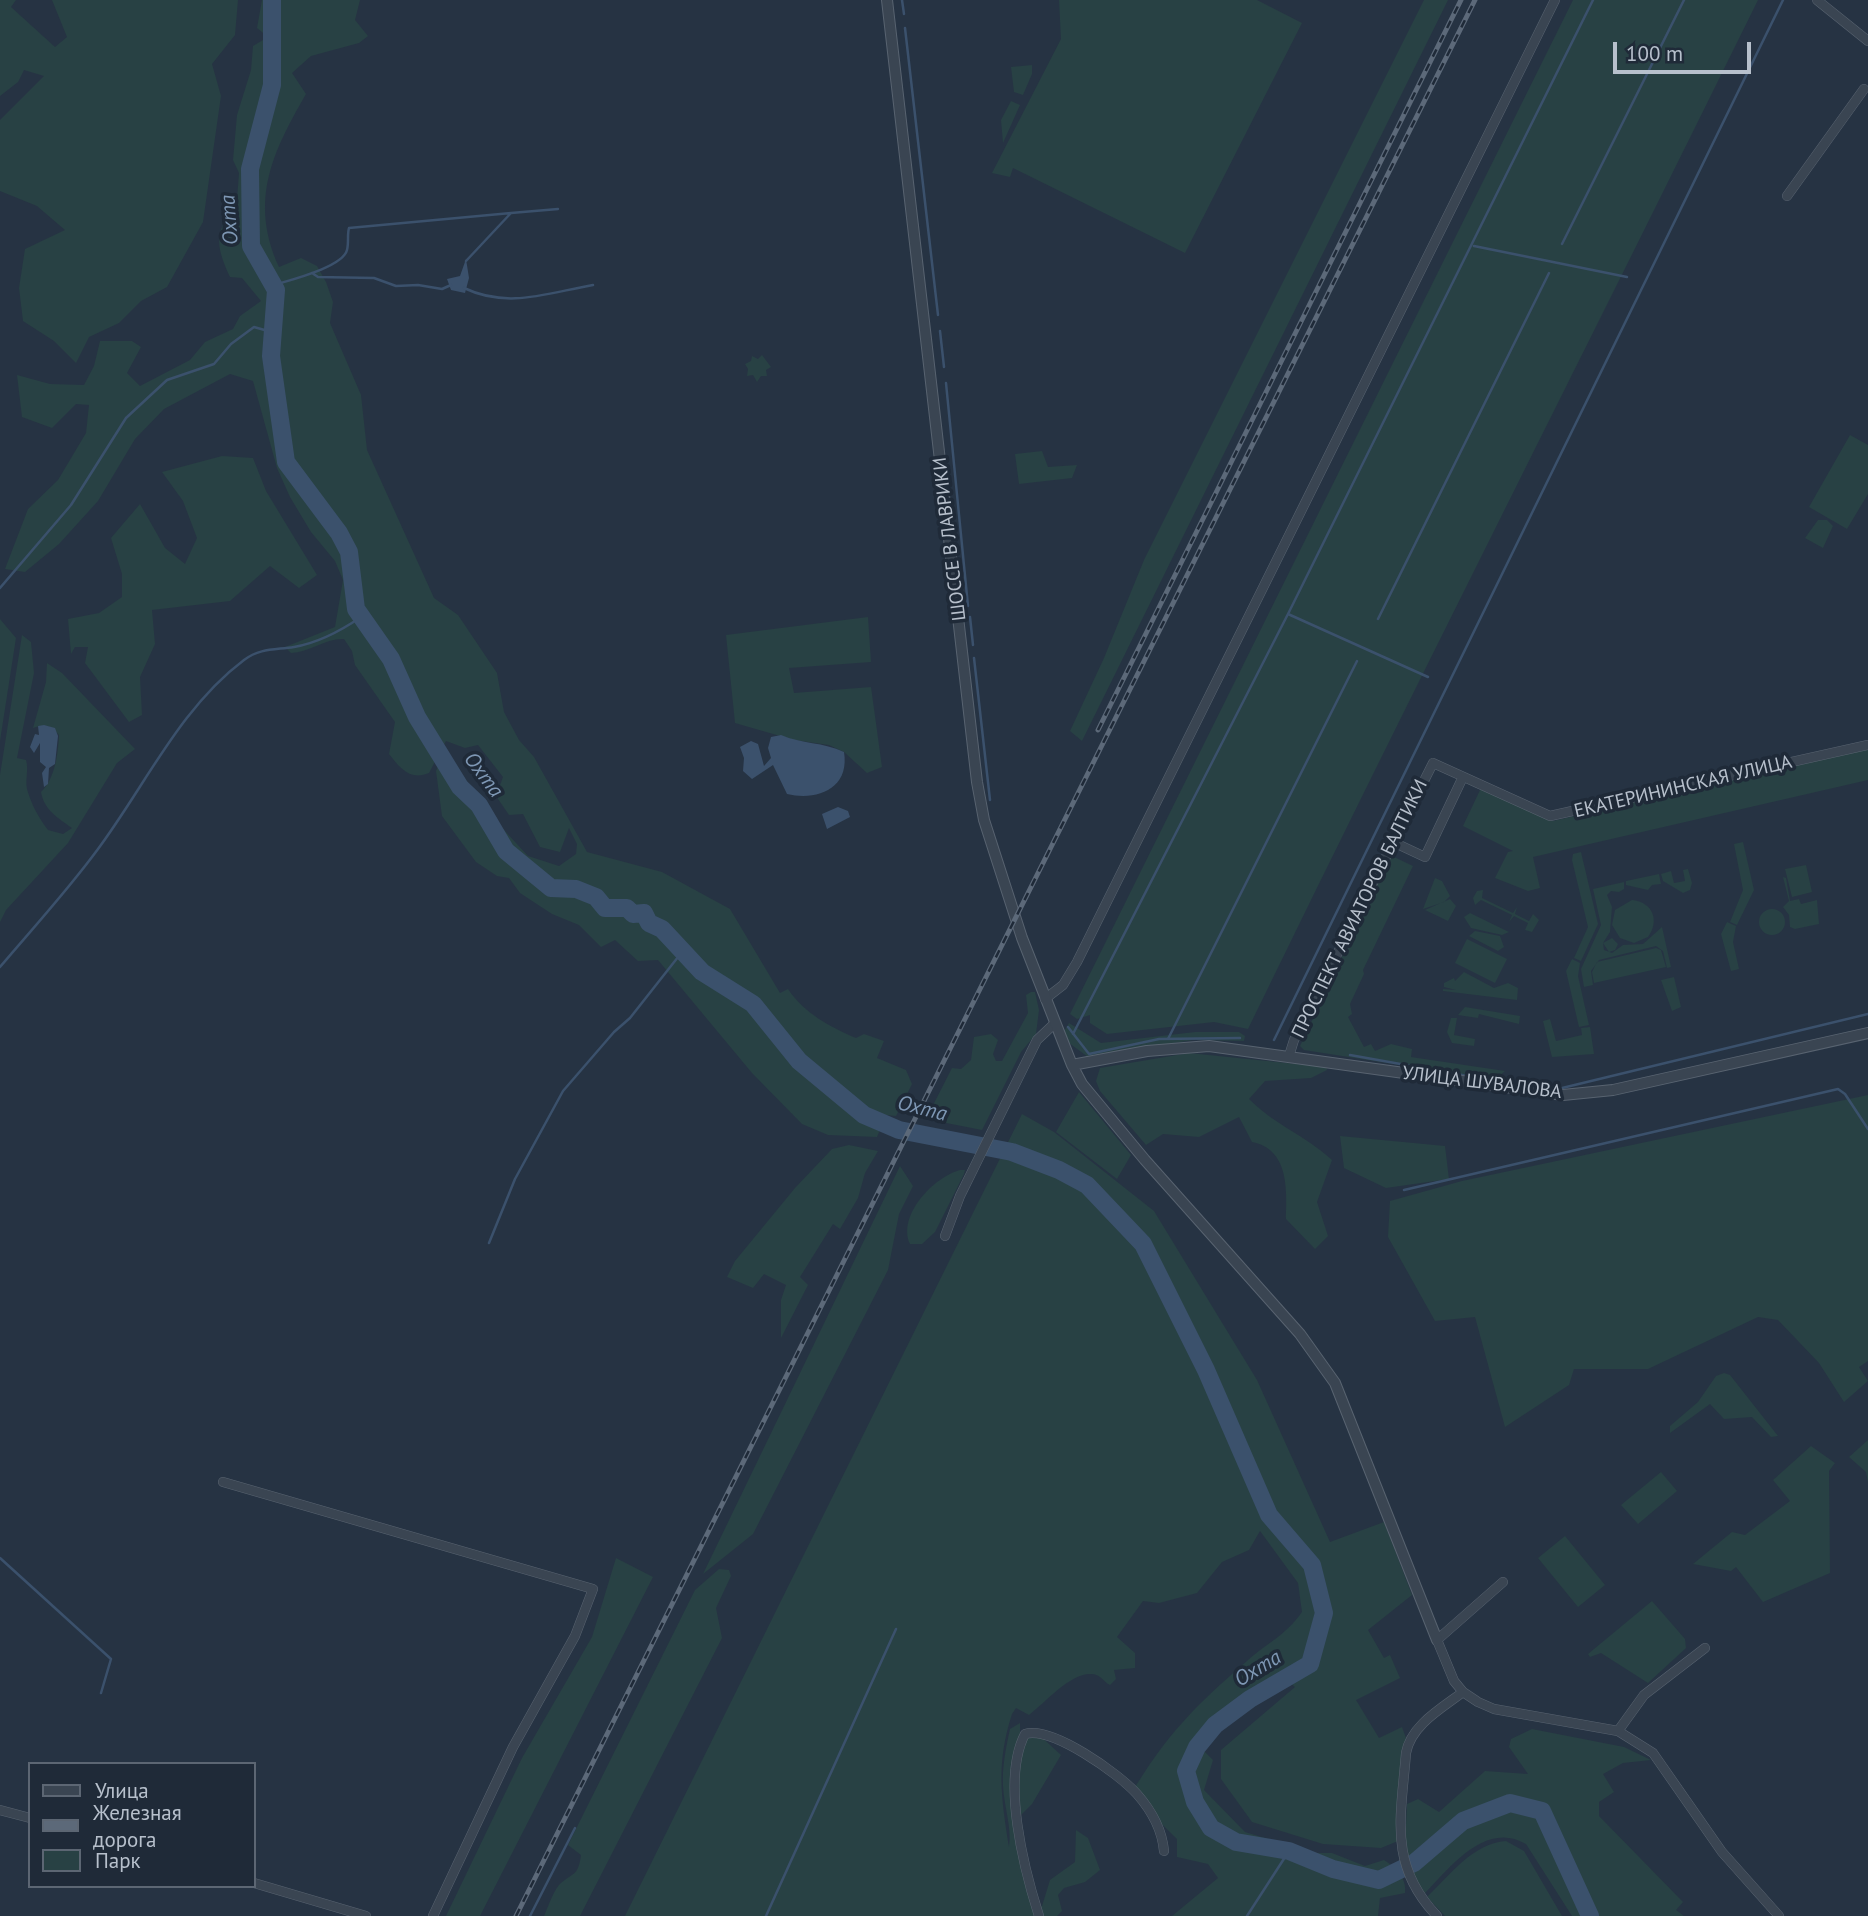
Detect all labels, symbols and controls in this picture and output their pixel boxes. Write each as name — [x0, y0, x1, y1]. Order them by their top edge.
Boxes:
scale bar — [1616, 28, 1754, 72]
text: 100 m — [1626, 40, 1683, 67]
water label: Охта — [216, 194, 244, 246]
street label: ШОССЕ В ЛАВРИКИ — [929, 456, 971, 622]
water label: Охта — [458, 747, 508, 803]
street label: ЕКАТЕРИНИНСКАЯ УЛИЦА — [1572, 751, 1794, 823]
street label: ПРОСПЕКТ АВИАТОРОВ БАЛТИКИ — [1287, 776, 1433, 1042]
street label: УЛИЦА ШУВАЛОВА — [1401, 1062, 1563, 1104]
water label: Охта — [895, 1091, 949, 1127]
water label: Охта — [1230, 1645, 1286, 1693]
legend — [28, 1762, 256, 1888]
text: Улица — [95, 1777, 149, 1804]
text: Железная дорога — [93, 1799, 182, 1853]
text: Парк — [95, 1847, 141, 1874]

